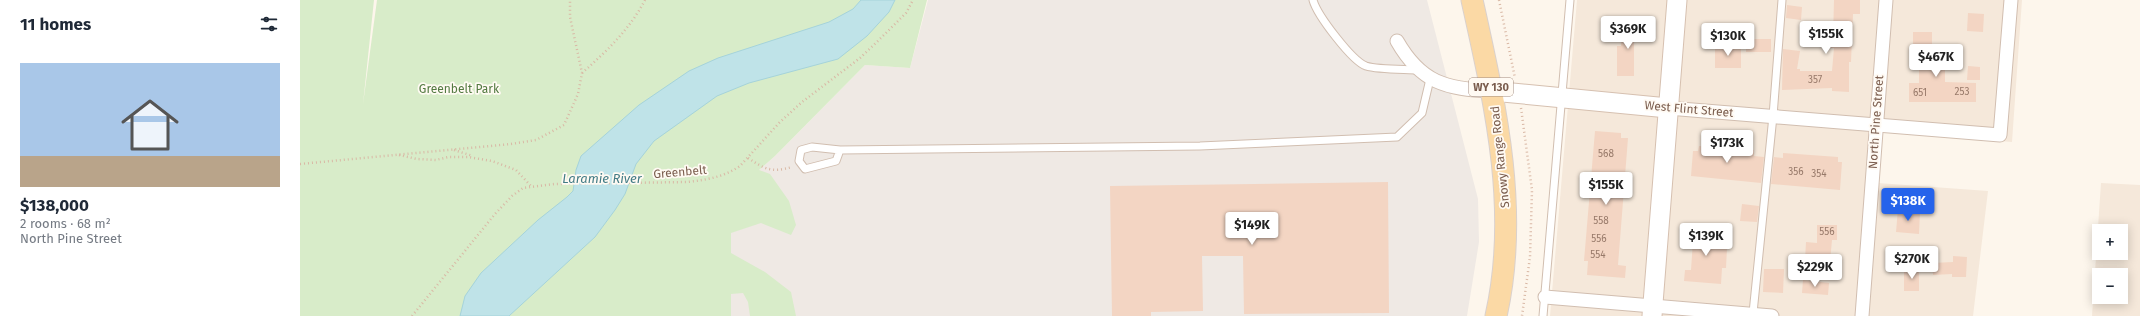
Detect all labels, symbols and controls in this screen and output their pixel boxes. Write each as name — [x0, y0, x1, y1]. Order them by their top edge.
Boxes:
icon: filters — [258, 13, 280, 35]
text: 11 homes — [20, 14, 91, 35]
pin: $369K — [1600, 16, 1656, 50]
text: $369K — [1610, 21, 1646, 36]
pin: $155K — [1798, 21, 1854, 55]
pin: $130K — [1700, 23, 1756, 57]
text: $155K — [1809, 26, 1843, 41]
text: $130K — [1710, 28, 1746, 43]
pin: $467K — [1908, 44, 1964, 78]
text: $467K — [1918, 49, 1954, 64]
house number: 357 — [1808, 74, 1823, 86]
street label: North Pine Street — [1866, 74, 1886, 169]
road number: WY 130 — [1469, 78, 1513, 96]
park label: Greenbelt Park — [419, 82, 500, 96]
house number: 253 — [1955, 86, 1969, 98]
house number: 651 — [1913, 87, 1927, 99]
icon: home — [114, 89, 186, 161]
street label: West Flint Street — [1644, 98, 1735, 120]
street label: Snowy Range Road — [1488, 105, 1512, 209]
pin: $173K — [1699, 130, 1755, 164]
text: $173K — [1710, 135, 1744, 150]
house number: 568 — [1598, 148, 1614, 160]
street label: Greenbelt — [653, 163, 708, 181]
house number: 356 — [1788, 166, 1804, 178]
house number: 354 — [1811, 168, 1827, 180]
water label: Laramie River — [562, 171, 643, 186]
pin: $155K — [1578, 172, 1634, 206]
text: $155K — [1589, 177, 1623, 192]
pin: $138K — [1880, 188, 1936, 222]
text: $138K — [1890, 193, 1926, 208]
text: $138,000 — [20, 195, 89, 216]
pin: $149K — [1224, 212, 1280, 246]
house number: 558 — [1593, 215, 1609, 227]
text: 2 rooms · 68 m² — [20, 216, 111, 231]
text: $149K — [1234, 217, 1270, 232]
pin: $139K — [1678, 223, 1734, 257]
map controls — [2092, 224, 2128, 304]
button: + — [2092, 224, 2128, 260]
house number: 556 — [1819, 226, 1835, 238]
text: $139K — [1689, 228, 1723, 243]
text: North Pine Street — [20, 231, 122, 246]
house number: 556 — [1591, 233, 1607, 245]
pin: $270K — [1884, 246, 1940, 280]
house number: 554 — [1590, 249, 1606, 261]
text: $270K — [1894, 251, 1930, 266]
pin: $229K — [1787, 254, 1843, 288]
text: $229K — [1797, 259, 1833, 274]
button: − — [2092, 268, 2128, 304]

